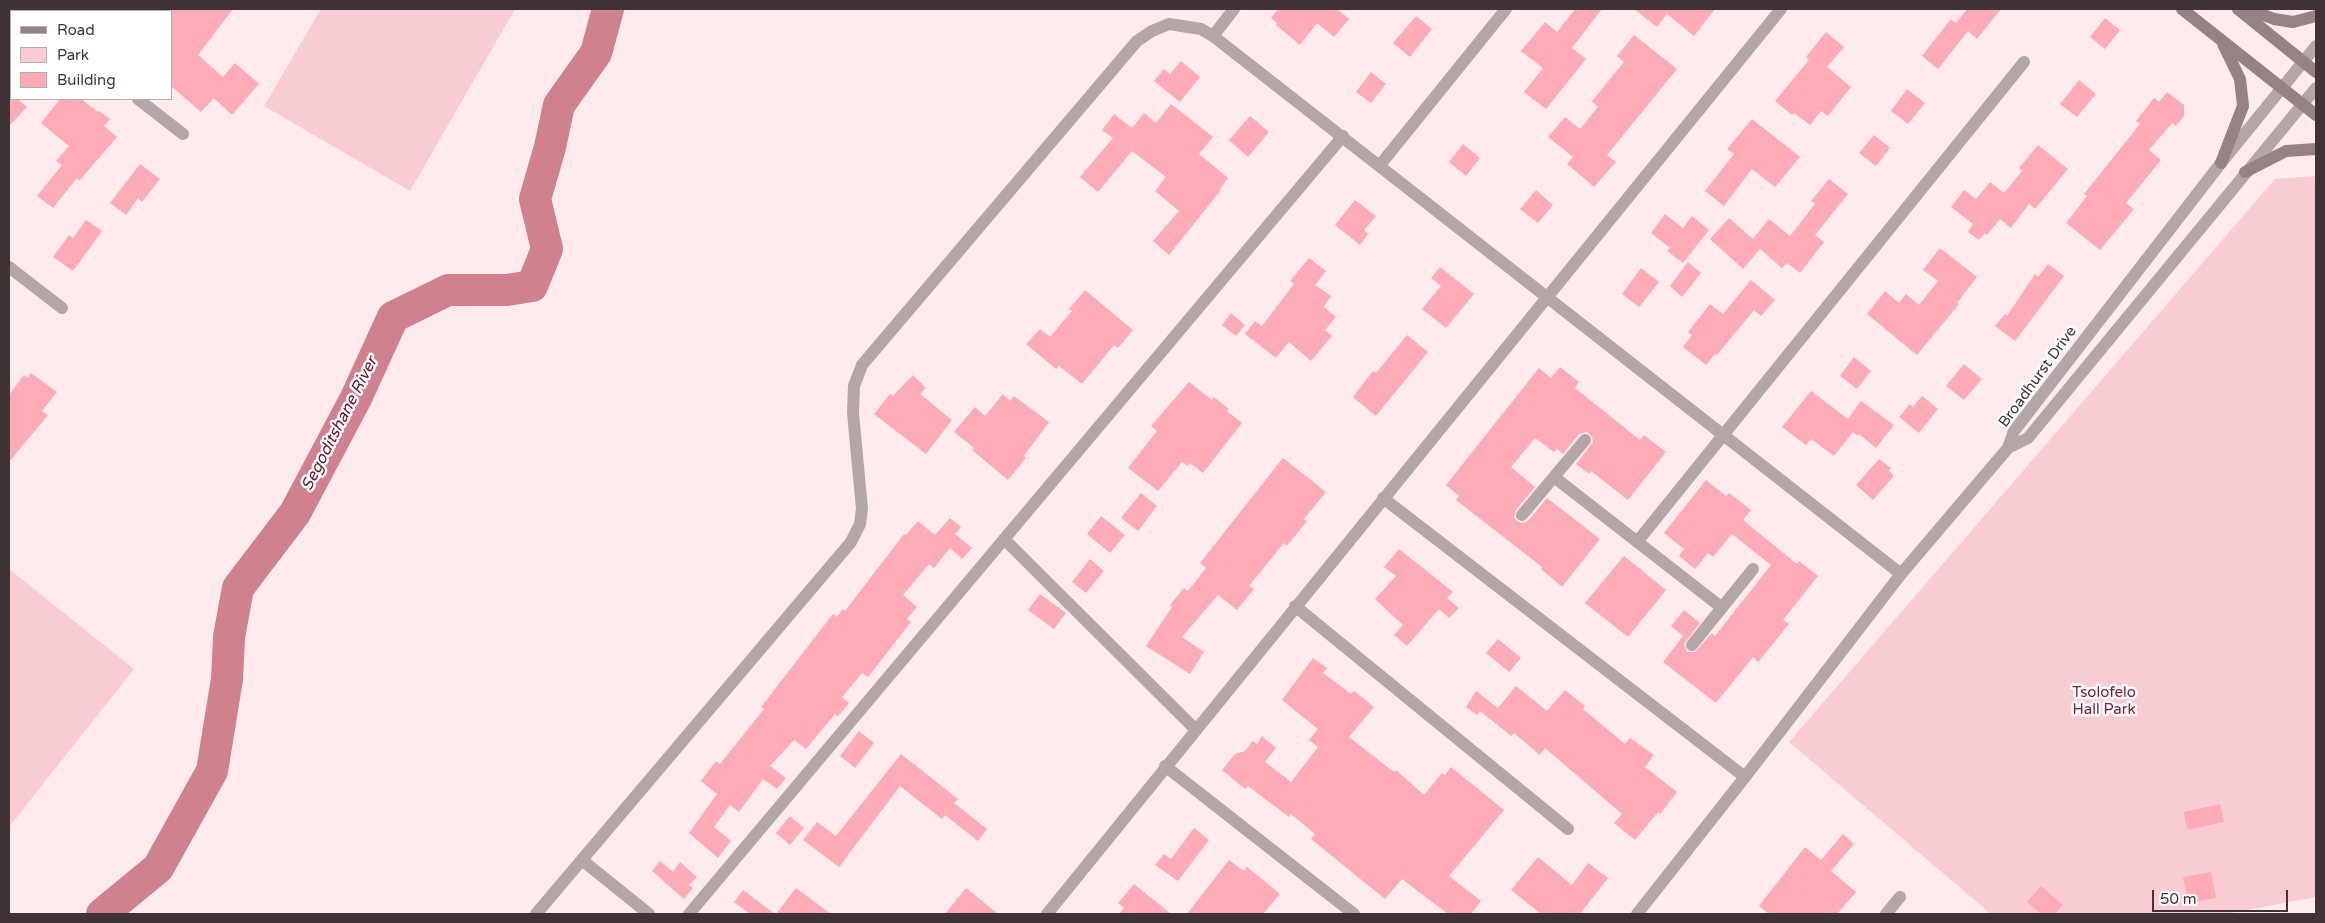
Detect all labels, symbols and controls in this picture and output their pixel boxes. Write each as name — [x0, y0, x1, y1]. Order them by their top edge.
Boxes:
legend — [10, 10, 172, 100]
text: Road — [57, 21, 95, 39]
text: Park — [57, 46, 89, 64]
text: Building — [57, 71, 116, 89]
street label: Broadhurst Drive — [1995, 323, 2081, 431]
water label: Segoditshane River — [298, 354, 382, 494]
park label: Tsolofelo Hall Park — [2072, 684, 2136, 719]
scale bar — [2155, 880, 2291, 912]
text: 50 m — [2160, 890, 2197, 908]

